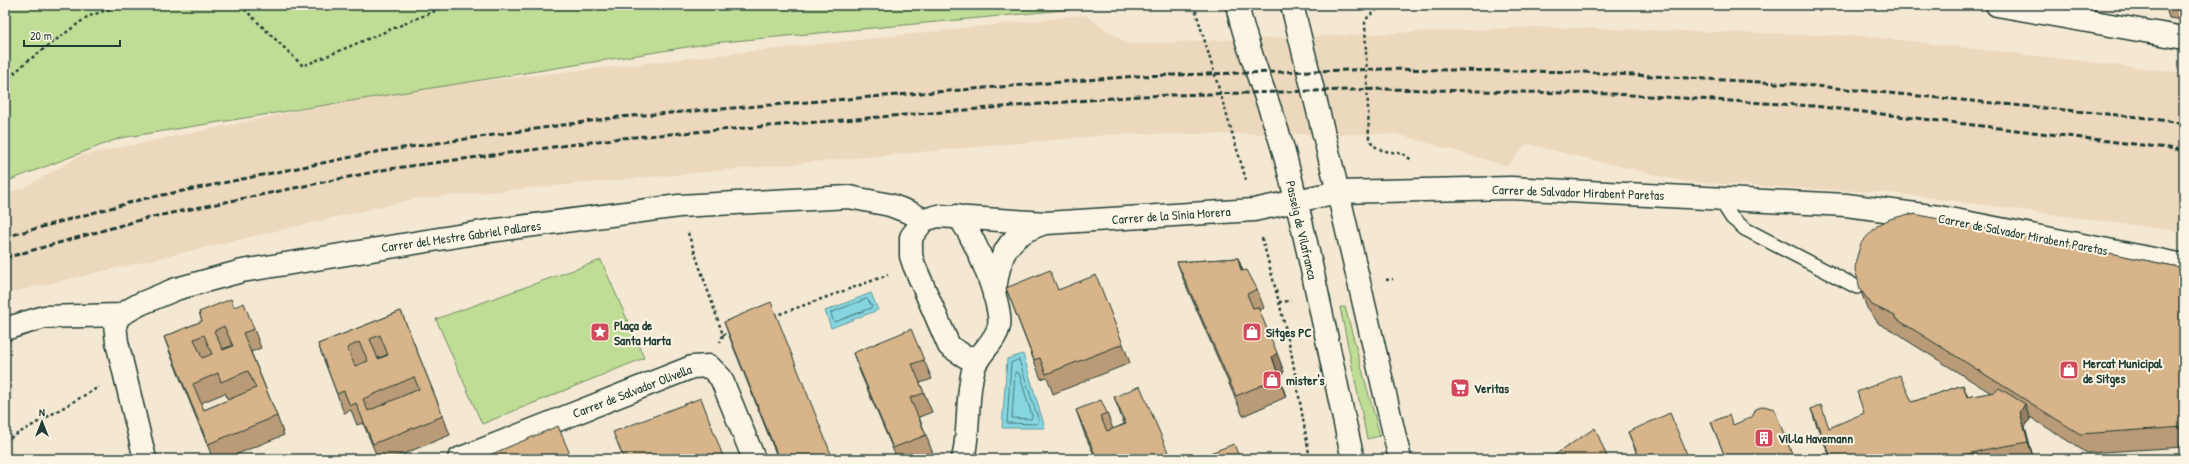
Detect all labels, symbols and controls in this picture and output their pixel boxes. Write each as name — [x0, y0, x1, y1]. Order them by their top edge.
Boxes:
scale bar — [24, 22, 120, 48]
text: 20 m — [30, 27, 52, 44]
street label: Passeig de Vilafranca — [1282, 179, 1322, 281]
street label: Carrer de Salvador Mirabent Paretas — [1491, 180, 1665, 204]
street label: Carrer de la Sínia Morera — [1111, 202, 1231, 228]
street label: Carrer de Salvador Mirabent Paretas — [1937, 209, 2109, 259]
street label: Carrer del Mestre Gabriel Pallares — [380, 216, 542, 256]
place label: Plaça de Santa Marta — [614, 316, 672, 349]
place icon: Plaça de Santa Marta — [589, 321, 611, 343]
shop icon: Sitges PC — [1241, 321, 1263, 343]
place label: Sitges PC — [1266, 323, 1312, 342]
place label: Mercat Municipal de Sitges — [2083, 354, 2163, 388]
shop icon: Mercat Municipal de Sitges — [2058, 359, 2080, 381]
street label: Carrer de Salvador Olivella — [570, 360, 694, 422]
shop icon: mister's — [1261, 369, 1283, 391]
place label: mister's — [1286, 371, 1325, 389]
supermarket icon: Veritas — [1449, 377, 1471, 399]
place label: Veritas — [1474, 379, 1509, 397]
north arrow — [22, 402, 62, 442]
text: N — [39, 405, 45, 419]
building icon: Vil·la Havemann — [1753, 427, 1775, 449]
place label: Vil·la Havemann — [1778, 429, 1853, 447]

